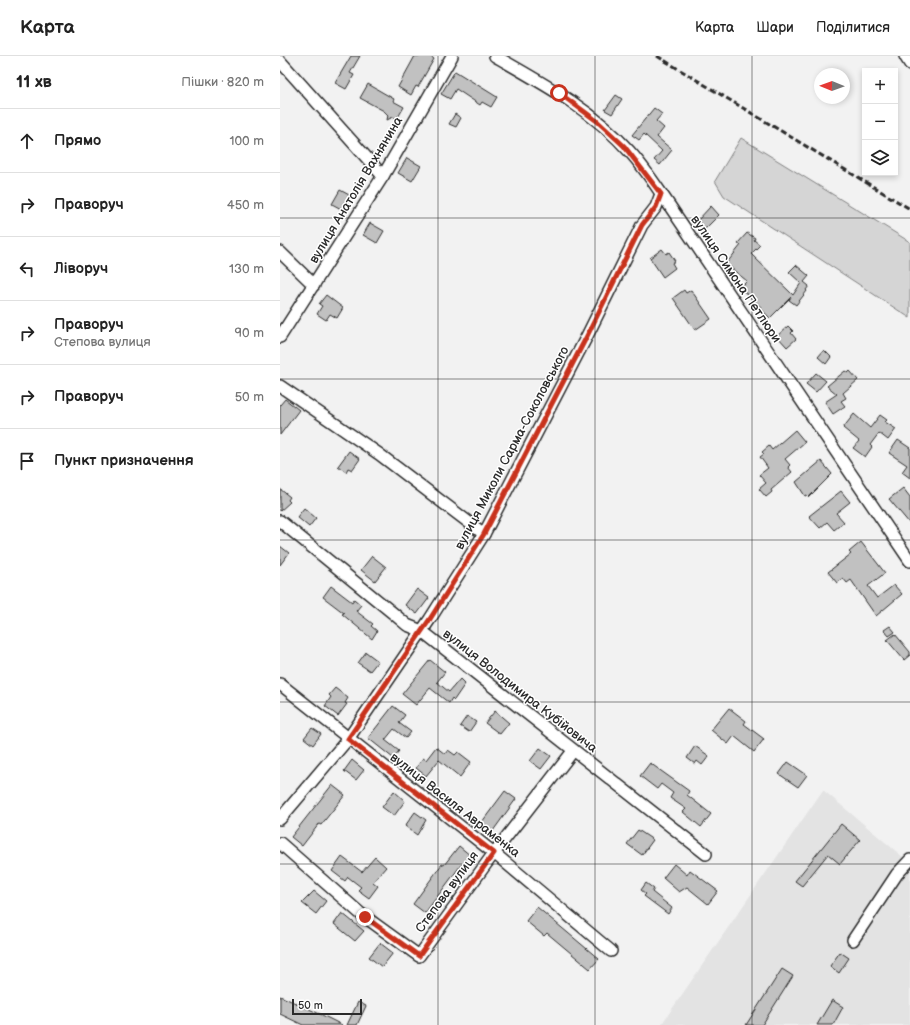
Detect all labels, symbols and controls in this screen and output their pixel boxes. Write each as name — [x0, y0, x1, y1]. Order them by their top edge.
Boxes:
text: Карта — [20, 16, 74, 39]
text: Карта — [695, 19, 734, 36]
text: Шари — [756, 19, 794, 36]
text: Поділитися — [816, 19, 890, 36]
north arrow — [814, 68, 850, 104]
map controls — [862, 68, 898, 176]
button: + — [862, 68, 898, 104]
text: 11 хв — [16, 72, 52, 92]
text: Пішки · 820 m — [181, 74, 264, 90]
route start — [550, 84, 568, 102]
button: − — [862, 104, 898, 140]
street label: вулиця Анатолія Вахнянина — [306, 113, 406, 266]
icon: ahead — [16, 130, 38, 152]
text: Прямо — [54, 131, 101, 150]
text: 100 m — [229, 133, 264, 149]
button: layers — [862, 140, 898, 176]
icon: right — [16, 194, 38, 216]
text: Праворуч — [54, 195, 124, 214]
text: 450 m — [227, 197, 264, 213]
street label: вулиця Симона Петлюри — [687, 212, 785, 346]
icon: left — [16, 258, 38, 280]
text: Ліворуч — [54, 259, 108, 278]
text: 130 m — [229, 261, 264, 277]
text: Праворуч — [54, 315, 124, 334]
icon: right — [16, 322, 38, 344]
text: 90 m — [235, 325, 264, 341]
text: Степова вулиця — [54, 334, 151, 350]
street label: вулиця Миколи Сарма-Соколовського — [451, 343, 573, 552]
icon: right — [16, 386, 38, 408]
text: Праворуч — [54, 387, 124, 406]
text: 50 m — [235, 389, 264, 405]
icon: arrive — [16, 450, 38, 472]
text: Пункт призначення — [54, 451, 194, 470]
street label: вулиця Володимира Кубійовича — [440, 626, 601, 756]
street label: вулиця Василя Авраменка — [387, 749, 524, 861]
street label: Степова вулиця — [412, 848, 482, 936]
route end — [356, 908, 374, 926]
scale bar — [292, 997, 362, 1016]
text: 50 m — [298, 999, 323, 1012]

